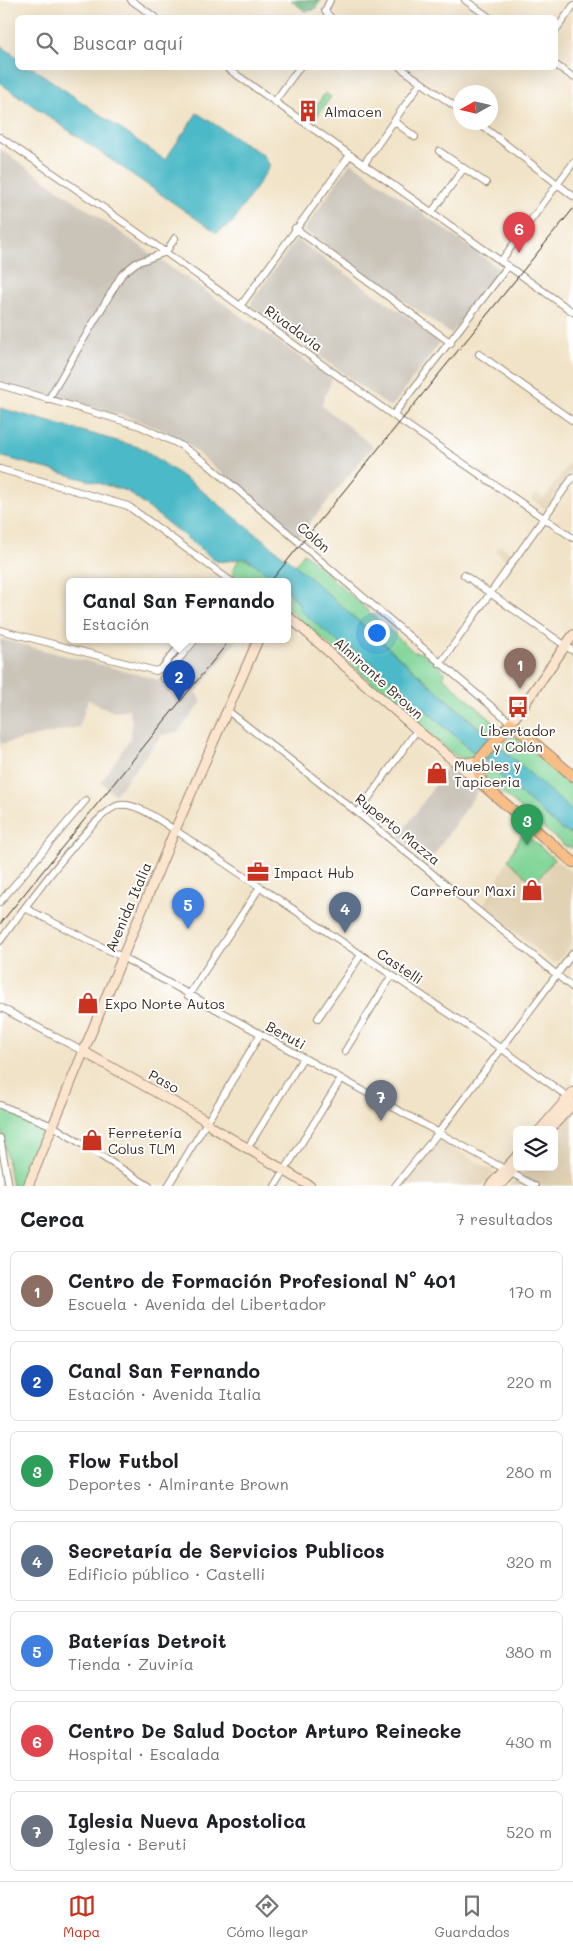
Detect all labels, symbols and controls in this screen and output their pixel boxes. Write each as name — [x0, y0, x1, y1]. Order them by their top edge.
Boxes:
search box — [15, 15, 558, 70]
icon: search — [33, 29, 61, 57]
text: Buscar aquí — [73, 30, 183, 55]
north arrow — [453, 85, 498, 130]
building icon: Almacen — [295, 98, 321, 124]
place label: Almacen — [324, 102, 382, 121]
pin: 6 — [503, 212, 535, 253]
street label: Rivadavia — [261, 301, 327, 355]
street label: Colón — [293, 517, 335, 557]
popup — [66, 578, 291, 643]
text: Canal San Fernando — [82, 588, 275, 613]
text: Estación — [82, 613, 149, 634]
your location — [364, 620, 390, 646]
street label: Almirante Brown — [330, 633, 428, 723]
pin: 1 — [504, 648, 536, 689]
pin: 2 — [163, 660, 195, 701]
bus stop icon: Libertador y Colón — [505, 694, 531, 720]
place label: Libertador y Colón — [480, 721, 556, 756]
place label: Muebles y Tapiceria — [454, 756, 521, 791]
shop icon: Muebles y Tapiceria — [424, 760, 450, 786]
street label: Ruperto Mazza — [352, 789, 444, 869]
pin: 3 — [511, 804, 543, 845]
street label: Avenida Italia — [100, 859, 156, 955]
office icon: Impact Hub — [245, 859, 271, 885]
place label: Impact Hub — [274, 863, 354, 882]
shop icon: Carrefour Maxi — [519, 877, 545, 903]
place label: Carrefour Maxi — [410, 881, 516, 900]
pin: 5 — [172, 888, 204, 929]
pin: 4 — [329, 892, 361, 933]
street label: Castelli — [373, 944, 427, 988]
shop icon: Expo Norte Autos — [75, 990, 101, 1016]
place label: Expo Norte Autos — [105, 994, 225, 1013]
street label: Beruti — [263, 1016, 309, 1054]
street label: Paso — [145, 1065, 183, 1097]
pin: 7 — [365, 1080, 397, 1121]
place label: Ferretería Colus TLM — [108, 1123, 182, 1158]
map controls — [513, 1126, 558, 1171]
button: layers — [513, 1126, 558, 1171]
shop icon: Ferretería Colus TLM — [79, 1127, 105, 1153]
text: Cerca — [20, 1205, 85, 1232]
text: 7 resultados — [456, 1208, 553, 1229]
text: Centro de Formación Profesional N° 401 — [68, 1268, 456, 1293]
text: 1 — [33, 1281, 41, 1302]
text: 170 m — [508, 1281, 552, 1302]
text: Escuela · Avenida del Libertador — [68, 1293, 326, 1314]
text: Canal San Fernando — [68, 1358, 260, 1383]
text: 2 — [33, 1371, 41, 1392]
text: 220 m — [506, 1371, 552, 1392]
text: Estación · Avenida Italia — [68, 1383, 262, 1404]
text: Flow Futbol — [68, 1448, 179, 1473]
text: 3 — [32, 1461, 42, 1482]
text: 280 m — [506, 1461, 552, 1482]
text: Deportes · Almirante Brown — [68, 1473, 289, 1494]
text: Secretaría de Servicios Publicos — [68, 1538, 385, 1563]
text: 4 — [32, 1551, 42, 1572]
text: 320 m — [506, 1551, 552, 1572]
text: Edificio público · Castelli — [68, 1563, 265, 1584]
text: Baterías Detroit — [68, 1628, 227, 1653]
text: 5 — [32, 1641, 42, 1662]
text: 380 m — [505, 1641, 552, 1662]
text: Tienda · Zuviría — [68, 1653, 194, 1674]
text: Centro De Salud Doctor Arturo Reinecke — [68, 1718, 461, 1743]
text: 6 — [32, 1731, 42, 1752]
text: 430 m — [505, 1731, 552, 1752]
text: Hospital · Escalada — [68, 1743, 220, 1764]
text: Iglesia Nueva Apostolica — [68, 1808, 306, 1833]
text: 7 — [33, 1821, 41, 1842]
text: 520 m — [506, 1821, 552, 1842]
text: Iglesia · Beruti — [68, 1833, 187, 1854]
tab: Mapa — [63, 1892, 100, 1941]
tab: Cómo llegar — [227, 1892, 308, 1941]
tab: Guardados — [435, 1892, 510, 1941]

